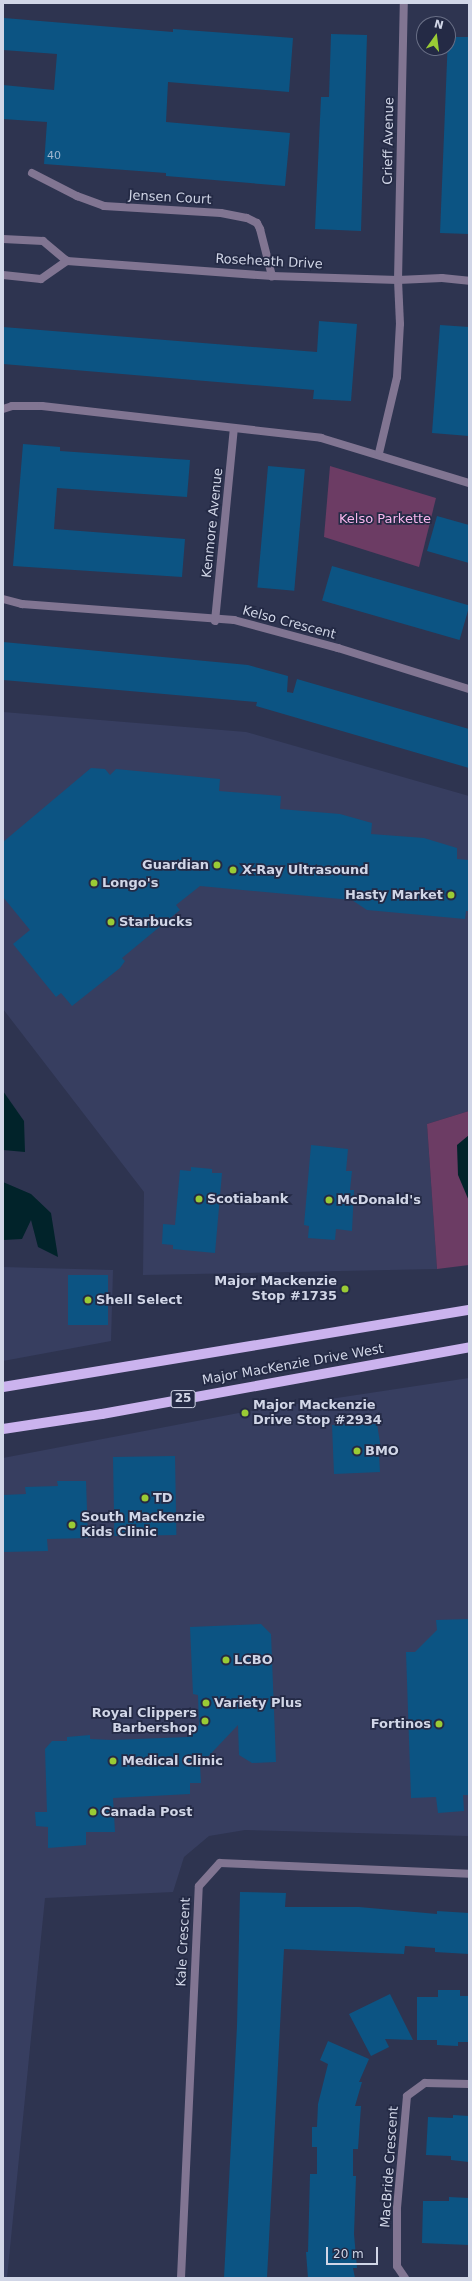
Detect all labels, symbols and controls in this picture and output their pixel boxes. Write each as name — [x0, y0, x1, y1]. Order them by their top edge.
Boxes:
north arrow — [416, 16, 456, 56]
text: N — [433, 17, 445, 32]
street label: Crieff Avenue — [380, 97, 398, 185]
house number: 40 — [47, 149, 61, 163]
street label: Jensen Court — [128, 188, 212, 208]
street label: Roseheath Drive — [215, 251, 323, 273]
street label: Kenmore Avenue — [199, 467, 227, 579]
park label: Kelso Parkette — [339, 511, 431, 527]
street label: Kelso Crescent — [241, 603, 337, 643]
place label: Guardian — [142, 857, 209, 873]
marker: Guardian — [212, 860, 222, 870]
place label: X-Ray Ultrasound — [242, 862, 369, 878]
marker: X-Ray Ultrasound — [227, 864, 239, 876]
place label: Longo's — [102, 875, 158, 891]
marker: Longo's — [89, 878, 99, 888]
place label: Hasty Market — [345, 887, 443, 903]
marker: Hasty Market — [446, 890, 456, 900]
place label: Starbucks — [119, 914, 192, 930]
marker: Starbucks — [106, 917, 116, 927]
place label: Scotiabank — [207, 1191, 288, 1207]
place label: McDonald's — [337, 1192, 421, 1208]
marker: Scotiabank — [194, 1194, 204, 1204]
marker: McDonald's — [324, 1195, 334, 1205]
place label: Major Mackenzie Stop #1735 — [214, 1274, 337, 1305]
marker: Major Mackenzie Stop #1735 — [340, 1284, 350, 1294]
place label: Shell Select — [96, 1292, 182, 1308]
marker: Shell Select — [83, 1295, 93, 1305]
street label: Major MacKenzie Drive West — [201, 1341, 385, 1389]
road number: 25 — [170, 1389, 196, 1409]
place label: Major Mackenzie Drive Stop #2934 — [253, 1398, 382, 1429]
marker: Major Mackenzie Drive Stop #2934 — [240, 1408, 250, 1418]
place label: BMO — [365, 1443, 399, 1459]
marker: BMO — [352, 1446, 362, 1456]
place label: TD — [153, 1490, 173, 1506]
marker: TD — [140, 1493, 150, 1503]
place label: South Mackenzie Kids Clinic — [81, 1510, 205, 1541]
marker: South Mackenzie Kids Clinic — [66, 1519, 78, 1531]
place label: LCBO — [234, 1652, 273, 1668]
marker: LCBO — [221, 1655, 231, 1665]
place label: Variety Plus — [214, 1695, 302, 1711]
marker: Variety Plus — [201, 1698, 211, 1708]
place label: Royal Clippers Barbershop — [92, 1706, 197, 1737]
marker: Royal Clippers Barbershop — [200, 1716, 210, 1726]
place label: Fortinos — [371, 1716, 431, 1732]
marker: Fortinos — [434, 1719, 444, 1729]
place label: Medical Clinic — [122, 1753, 223, 1769]
marker: Medical Clinic — [107, 1755, 119, 1767]
place label: Canada Post — [101, 1804, 192, 1820]
marker: Canada Post — [88, 1807, 98, 1817]
street label: Kale Crescent — [174, 1897, 194, 1987]
street label: MacBride Crescent — [378, 2106, 402, 2228]
scale bar — [328, 2239, 380, 2265]
text: 20 m — [333, 2247, 364, 2261]

